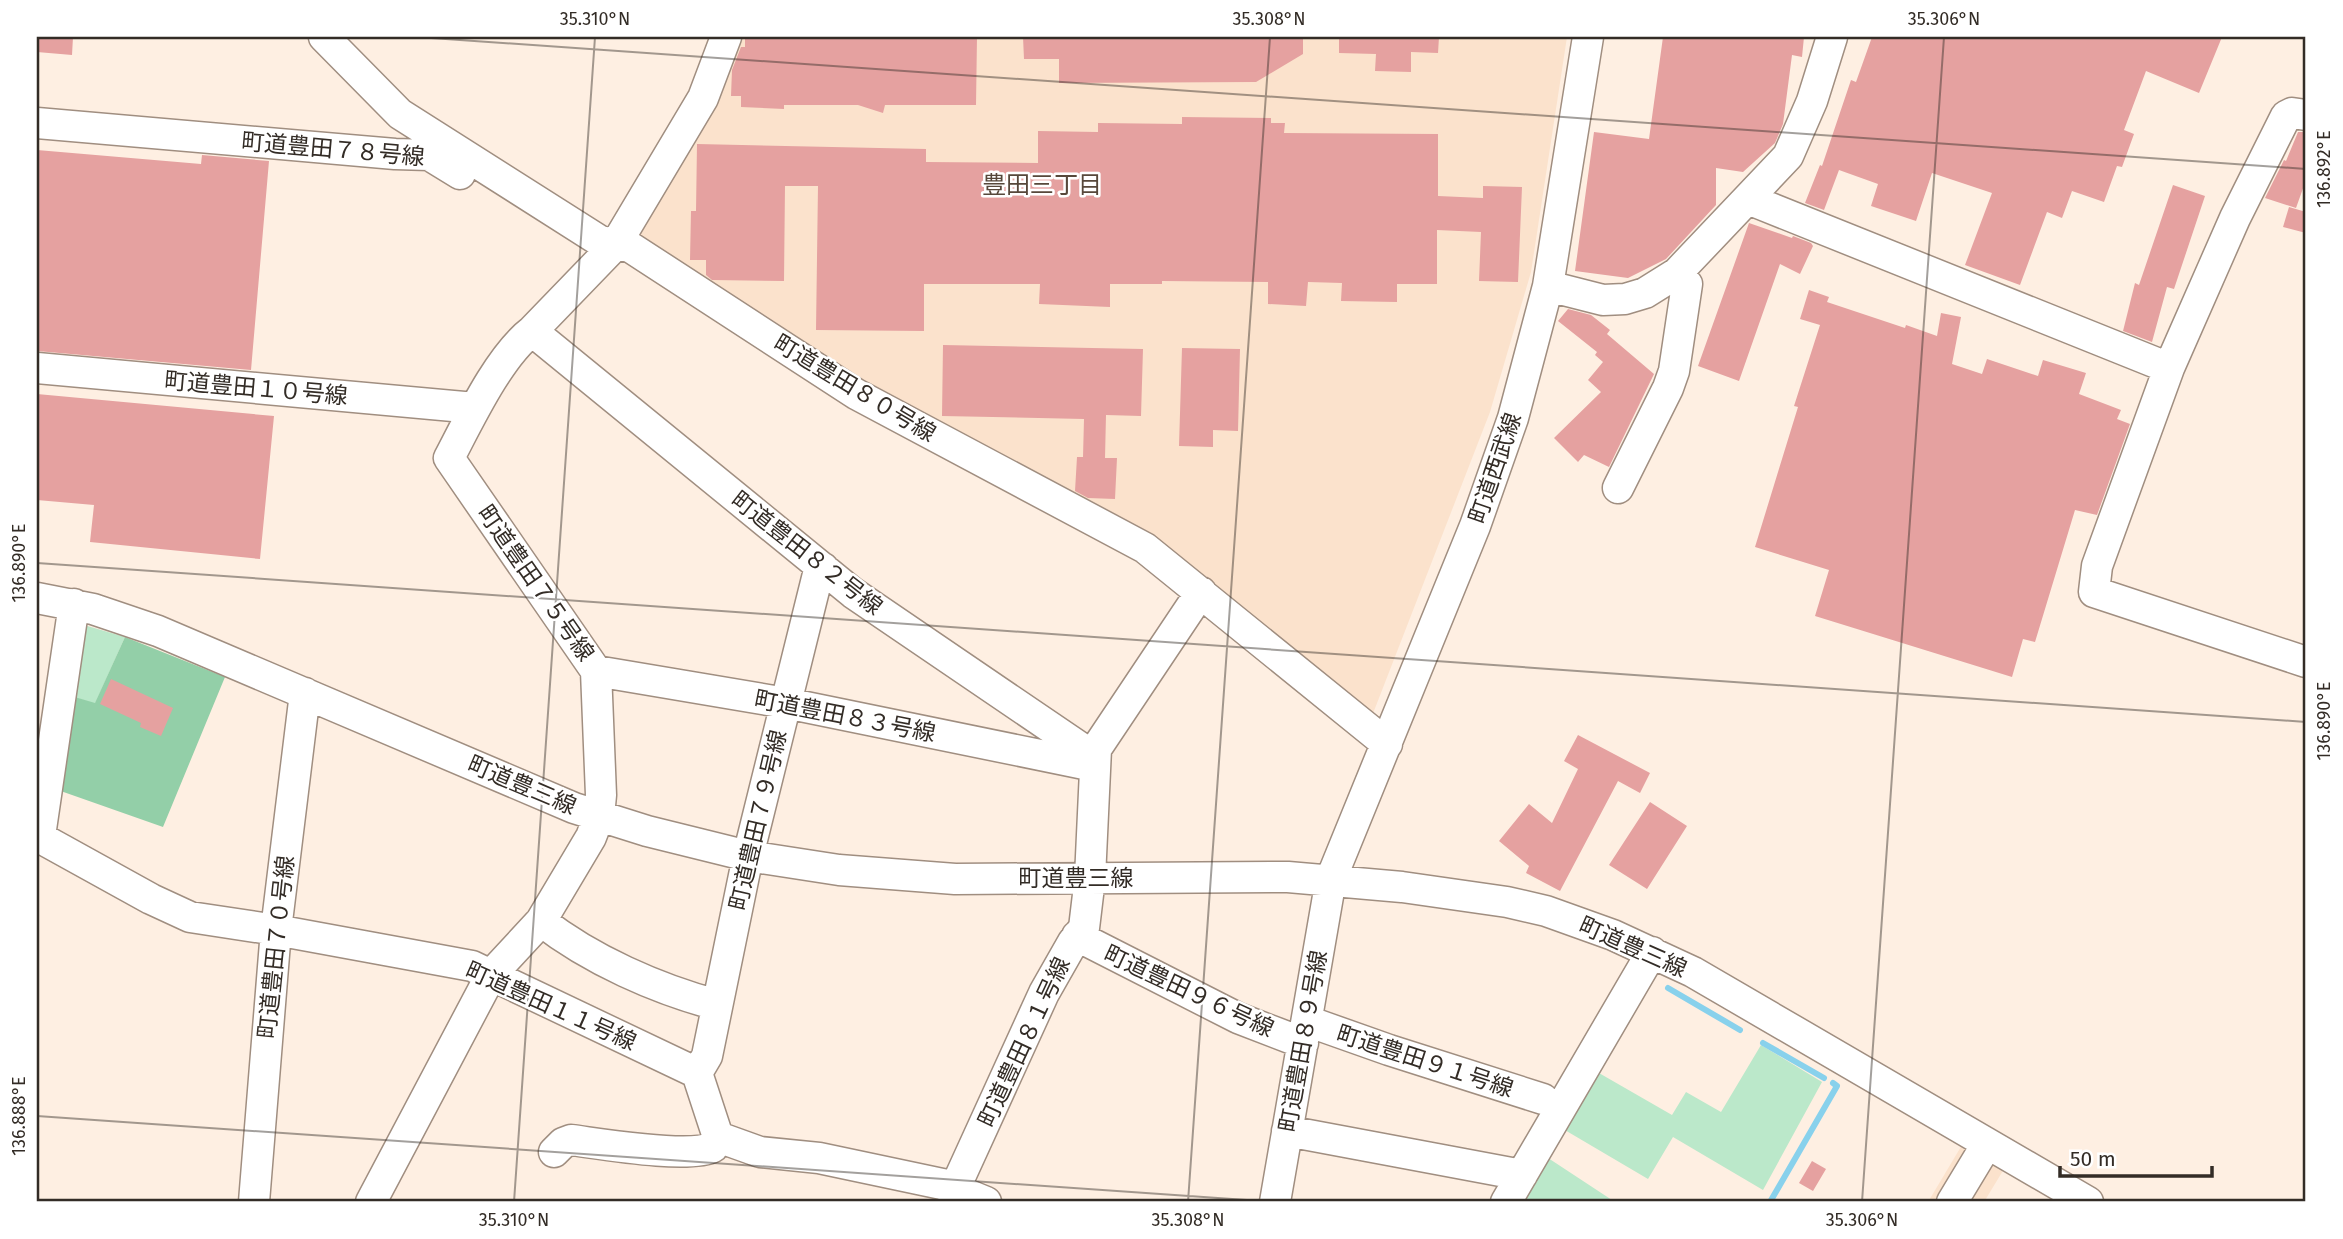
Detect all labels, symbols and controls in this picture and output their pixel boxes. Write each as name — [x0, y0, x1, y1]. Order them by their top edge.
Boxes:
text: 35.310°N — [560, 8, 630, 30]
text: 35.308°N — [1232, 8, 1306, 30]
text: 35.306°N — [1908, 8, 1980, 30]
street label: 町道豊田７８号線 — [240, 127, 426, 171]
text: 136.892°E — [2313, 130, 2335, 208]
district label: 豊田三丁目 — [982, 171, 1102, 199]
street label: 町道豊田８０号線 — [769, 329, 941, 447]
street label: 町道豊田１０号線 — [163, 366, 349, 410]
street label: 町道西武線 — [1463, 409, 1527, 527]
street label: 町道豊田８２号線 — [726, 485, 888, 621]
street label: 町道豊田７５号線 — [472, 500, 600, 666]
text: 136.890°E — [8, 524, 30, 602]
text: 136.890°E — [2313, 682, 2335, 760]
street label: 町道豊田８３号線 — [752, 685, 938, 747]
street label: 町道豊田７９号線 — [724, 727, 792, 913]
street label: 町道豊三線 — [464, 750, 580, 820]
street label: 町道豊田７０号線 — [252, 854, 300, 1040]
street label: 町道豊三線 — [1019, 864, 1134, 892]
street label: 町道豊三線 — [1575, 911, 1691, 983]
street label: 町道豊田９６号線 — [1100, 939, 1278, 1043]
street label: 町道豊田８９号線 — [1273, 948, 1333, 1134]
street label: 町道豊田８１号線 — [972, 953, 1076, 1131]
street label: 町道豊田１１号線 — [461, 956, 641, 1056]
street label: 町道豊田９１号線 — [1333, 1019, 1517, 1103]
text: 136.888°E — [8, 1076, 30, 1156]
scale bar — [2060, 1134, 2212, 1178]
text: 50 m — [2070, 1146, 2116, 1172]
text: 35.310°N — [479, 1209, 549, 1231]
text: 35.308°N — [1151, 1209, 1225, 1231]
text: 35.306°N — [1826, 1209, 1898, 1231]

